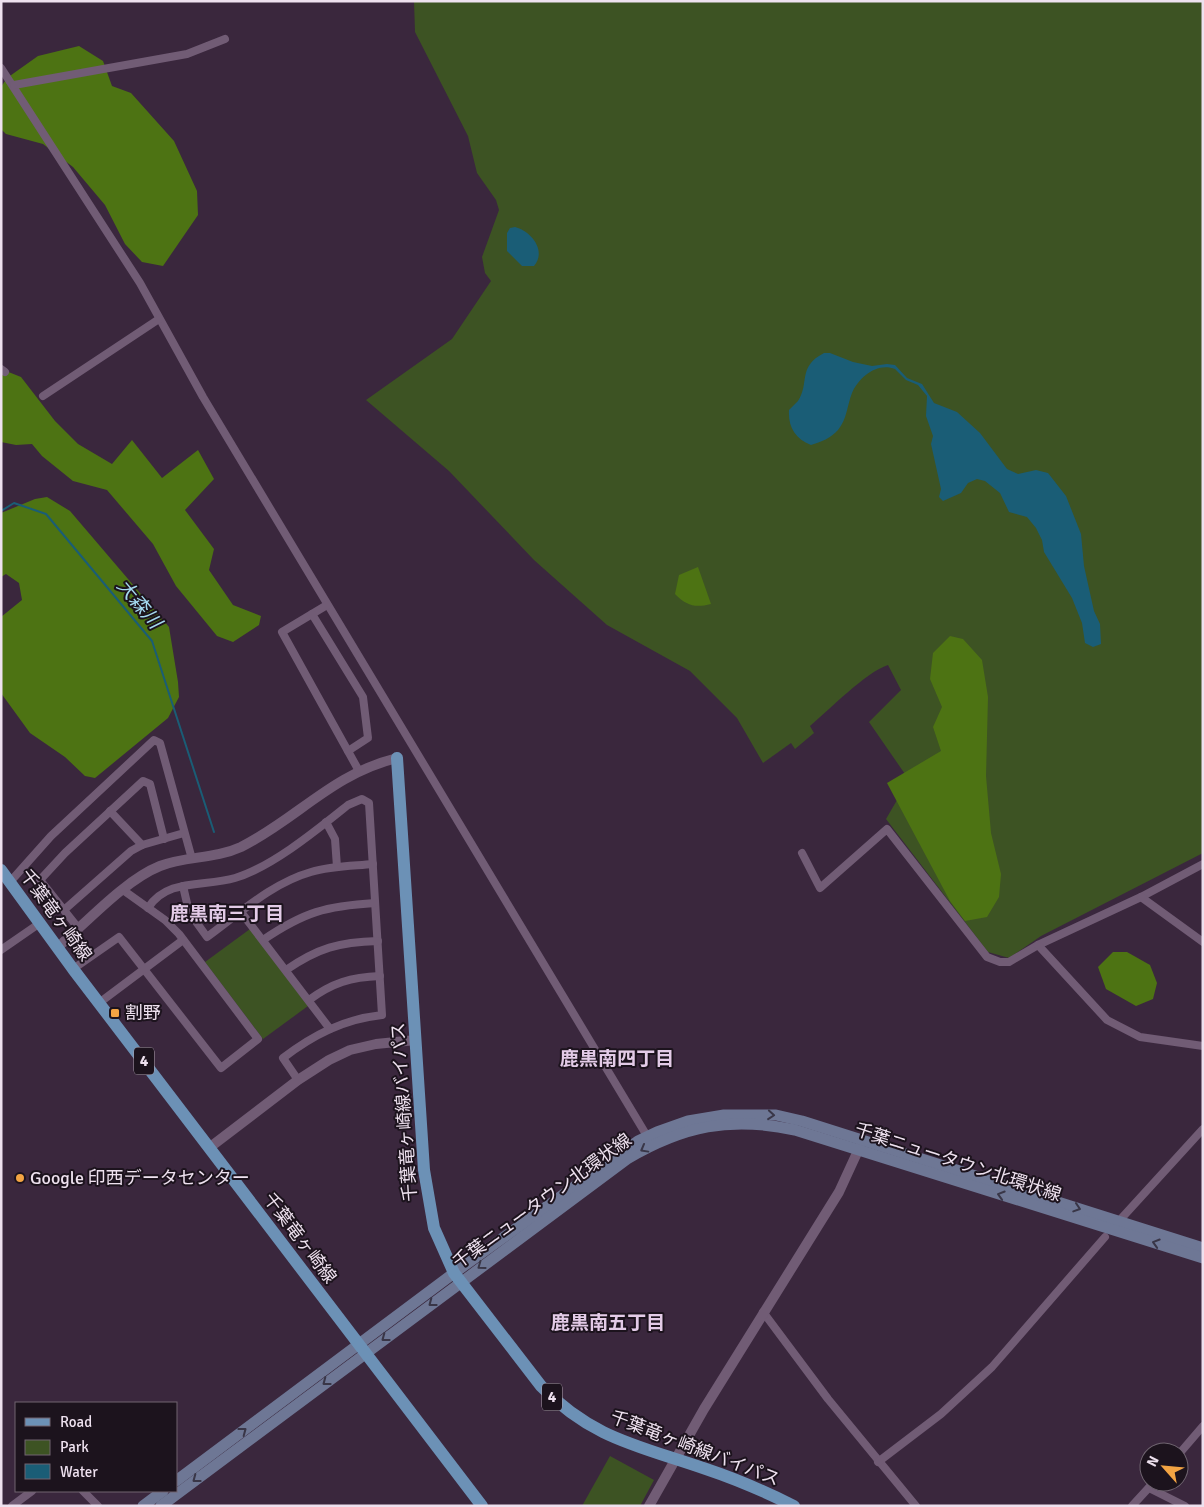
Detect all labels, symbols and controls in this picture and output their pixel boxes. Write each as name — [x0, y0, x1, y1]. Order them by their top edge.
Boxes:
water label: 大森川 — [111, 574, 168, 635]
street label: 千葉竜ヶ崎線 — [15, 865, 97, 965]
district label: 鹿黒南三丁目 — [170, 902, 284, 926]
place label: 割野 — [125, 1002, 161, 1024]
marker: 割野 — [109, 1007, 121, 1019]
street label: 千葉竜ヶ崎線バイパス — [387, 1022, 421, 1202]
district label: 鹿黒南四丁目 — [560, 1047, 674, 1071]
road number: 4 — [134, 1048, 154, 1074]
one-way arrow — [767, 1109, 775, 1120]
street label: 千葉ニュータウン北環状線 — [852, 1118, 1064, 1206]
street label: 千葉ニュータウン北環状線 — [448, 1129, 636, 1273]
one-way arrow — [640, 1143, 649, 1153]
place label: Google 印西データセンター — [30, 1167, 250, 1189]
marker: Google 印西データセンター — [14, 1172, 26, 1184]
street label: 千葉竜ヶ崎線 — [259, 1188, 341, 1288]
one-way arrow — [998, 1190, 1006, 1200]
one-way arrow — [1072, 1202, 1080, 1212]
one-way arrow — [1153, 1239, 1161, 1249]
one-way arrow — [477, 1260, 487, 1269]
one-way arrow — [429, 1297, 438, 1305]
district label: 鹿黒南五丁目 — [551, 1311, 665, 1335]
one-way arrow — [381, 1332, 391, 1341]
one-way arrow — [323, 1376, 332, 1384]
road number: 4 — [542, 1384, 562, 1410]
legend — [15, 1402, 178, 1492]
street label: 千葉竜ヶ崎線バイパス — [607, 1406, 783, 1490]
text: Road — [60, 1413, 92, 1431]
one-way arrow — [237, 1428, 246, 1436]
text: Park — [60, 1438, 89, 1456]
north arrow — [1139, 1442, 1189, 1492]
text: N — [1143, 1453, 1163, 1470]
text: Water — [60, 1463, 98, 1481]
one-way arrow — [192, 1473, 202, 1482]

